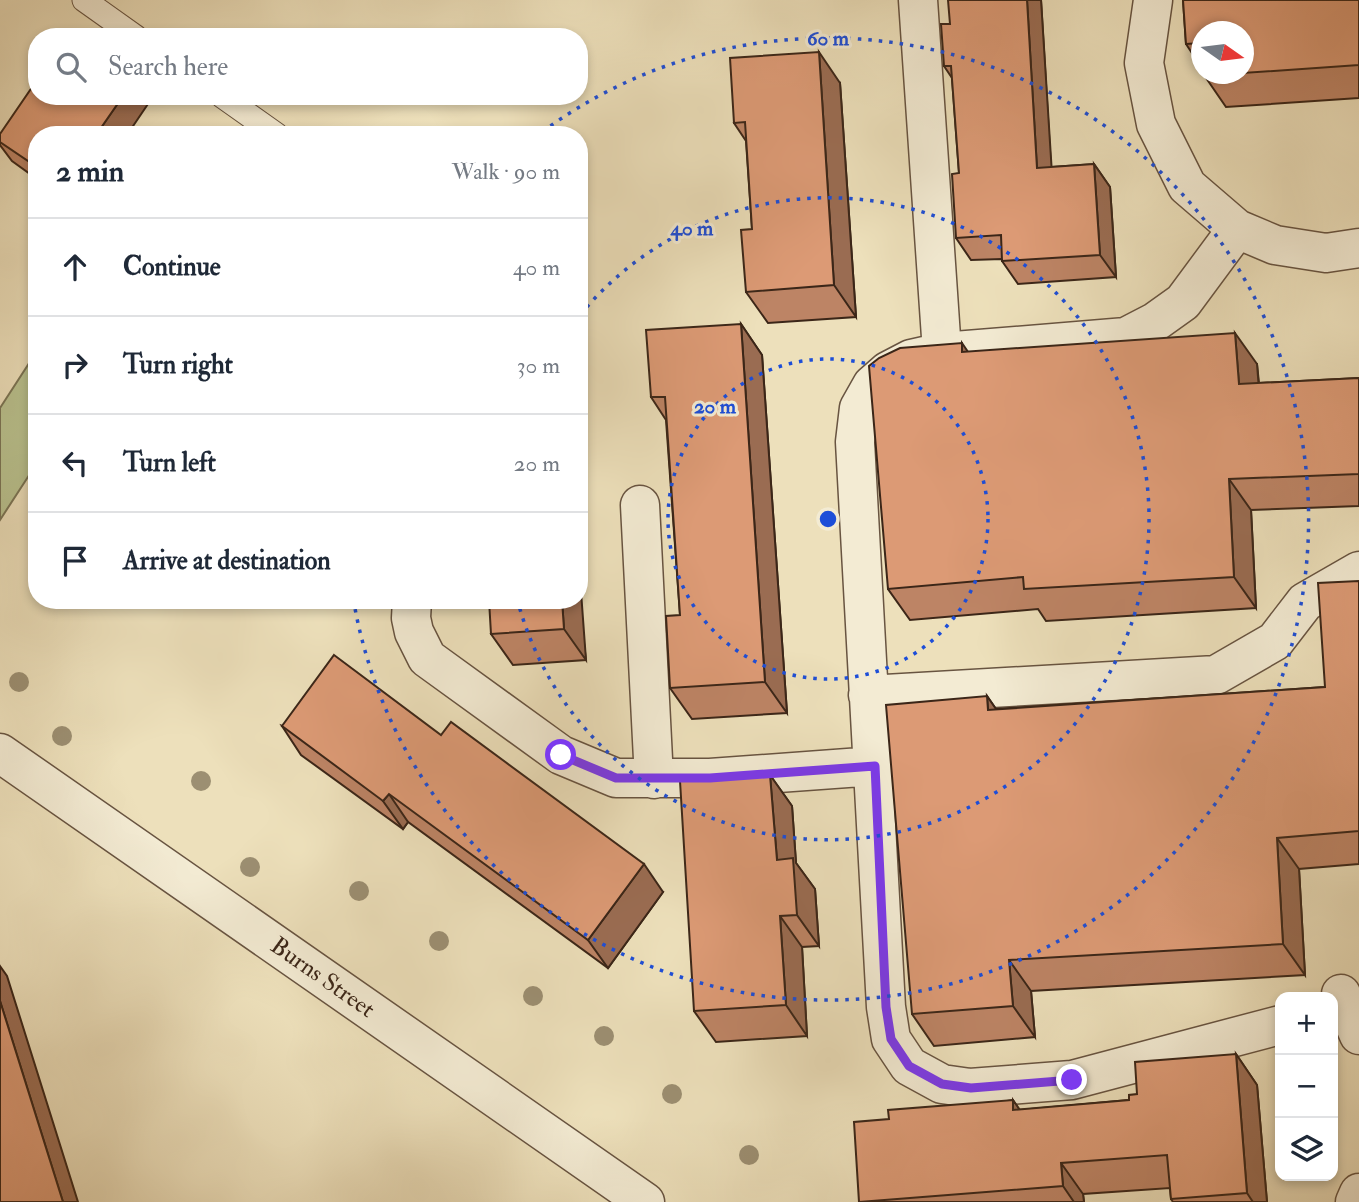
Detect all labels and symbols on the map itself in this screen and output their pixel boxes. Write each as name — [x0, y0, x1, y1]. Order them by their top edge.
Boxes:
north arrow — [1191, 21, 1254, 84]
text: 60 m — [807, 25, 850, 52]
text: 40 m — [670, 215, 714, 242]
text: 20 m — [694, 393, 737, 420]
centre of rings — [816, 507, 840, 531]
route start — [545, 739, 576, 770]
street label: Burns Street — [264, 930, 381, 1025]
route end — [1056, 1064, 1087, 1095]

